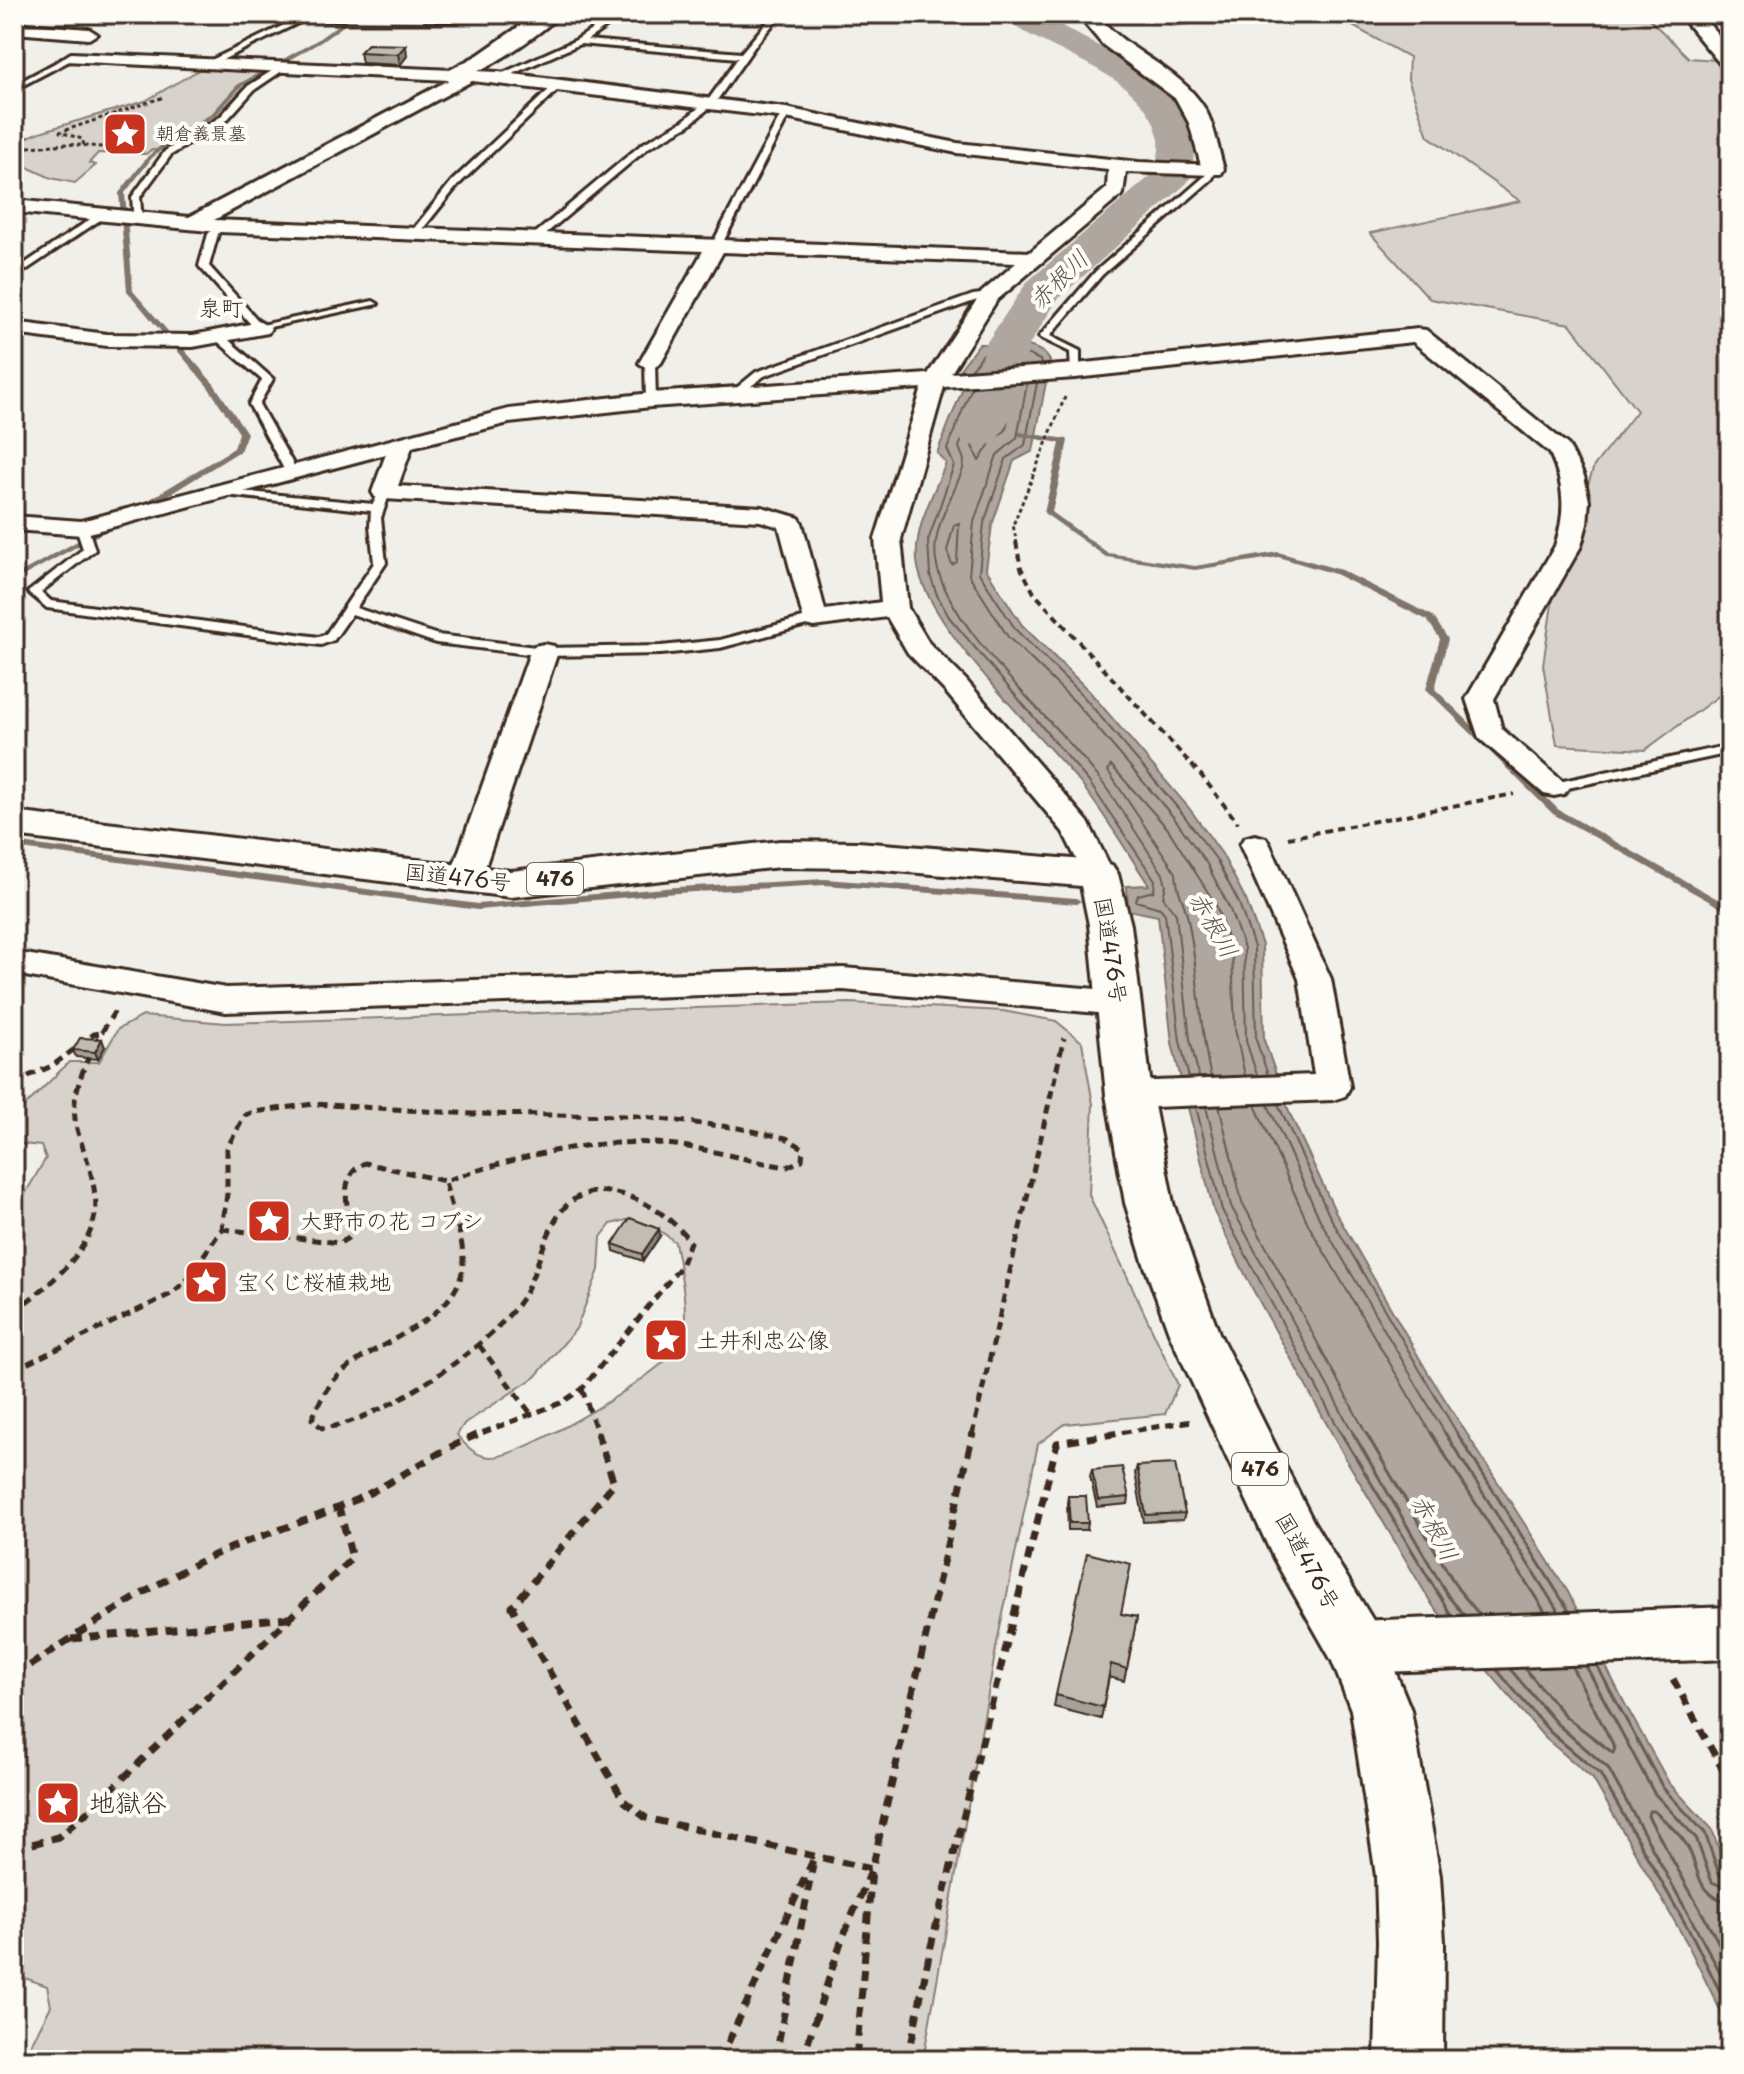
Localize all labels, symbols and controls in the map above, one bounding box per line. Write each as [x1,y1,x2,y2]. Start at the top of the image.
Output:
place icon: 朝倉義景墓 [101,110,149,158]
place label: 朝倉義景墓 [156,119,246,146]
water label: 赤根川 [1019,240,1096,317]
district label: 泉町 [199,290,243,323]
street label: 国道476号 [403,853,513,898]
road number: 476 [527,863,583,895]
water label: 赤根川 [1181,884,1248,964]
street label: 国道476号 [1088,894,1137,1005]
place icon: 大野市の花 コブシ [245,1197,293,1245]
place label: 大野市の花 コブシ [300,1203,483,1236]
place icon: 宝くじ桜植栽地 [182,1258,230,1306]
place label: 宝くじ桜植栽地 [237,1264,391,1297]
place icon: 土井利忠公像 [642,1316,690,1364]
place label: 土井利忠公像 [697,1322,829,1355]
road number: 476 [1232,1453,1288,1485]
water label: 赤根川 [1403,1487,1469,1567]
street label: 国道476号 [1269,1505,1350,1615]
place icon: 地獄谷 [34,1779,82,1827]
place label: 地獄谷 [89,1782,167,1821]

